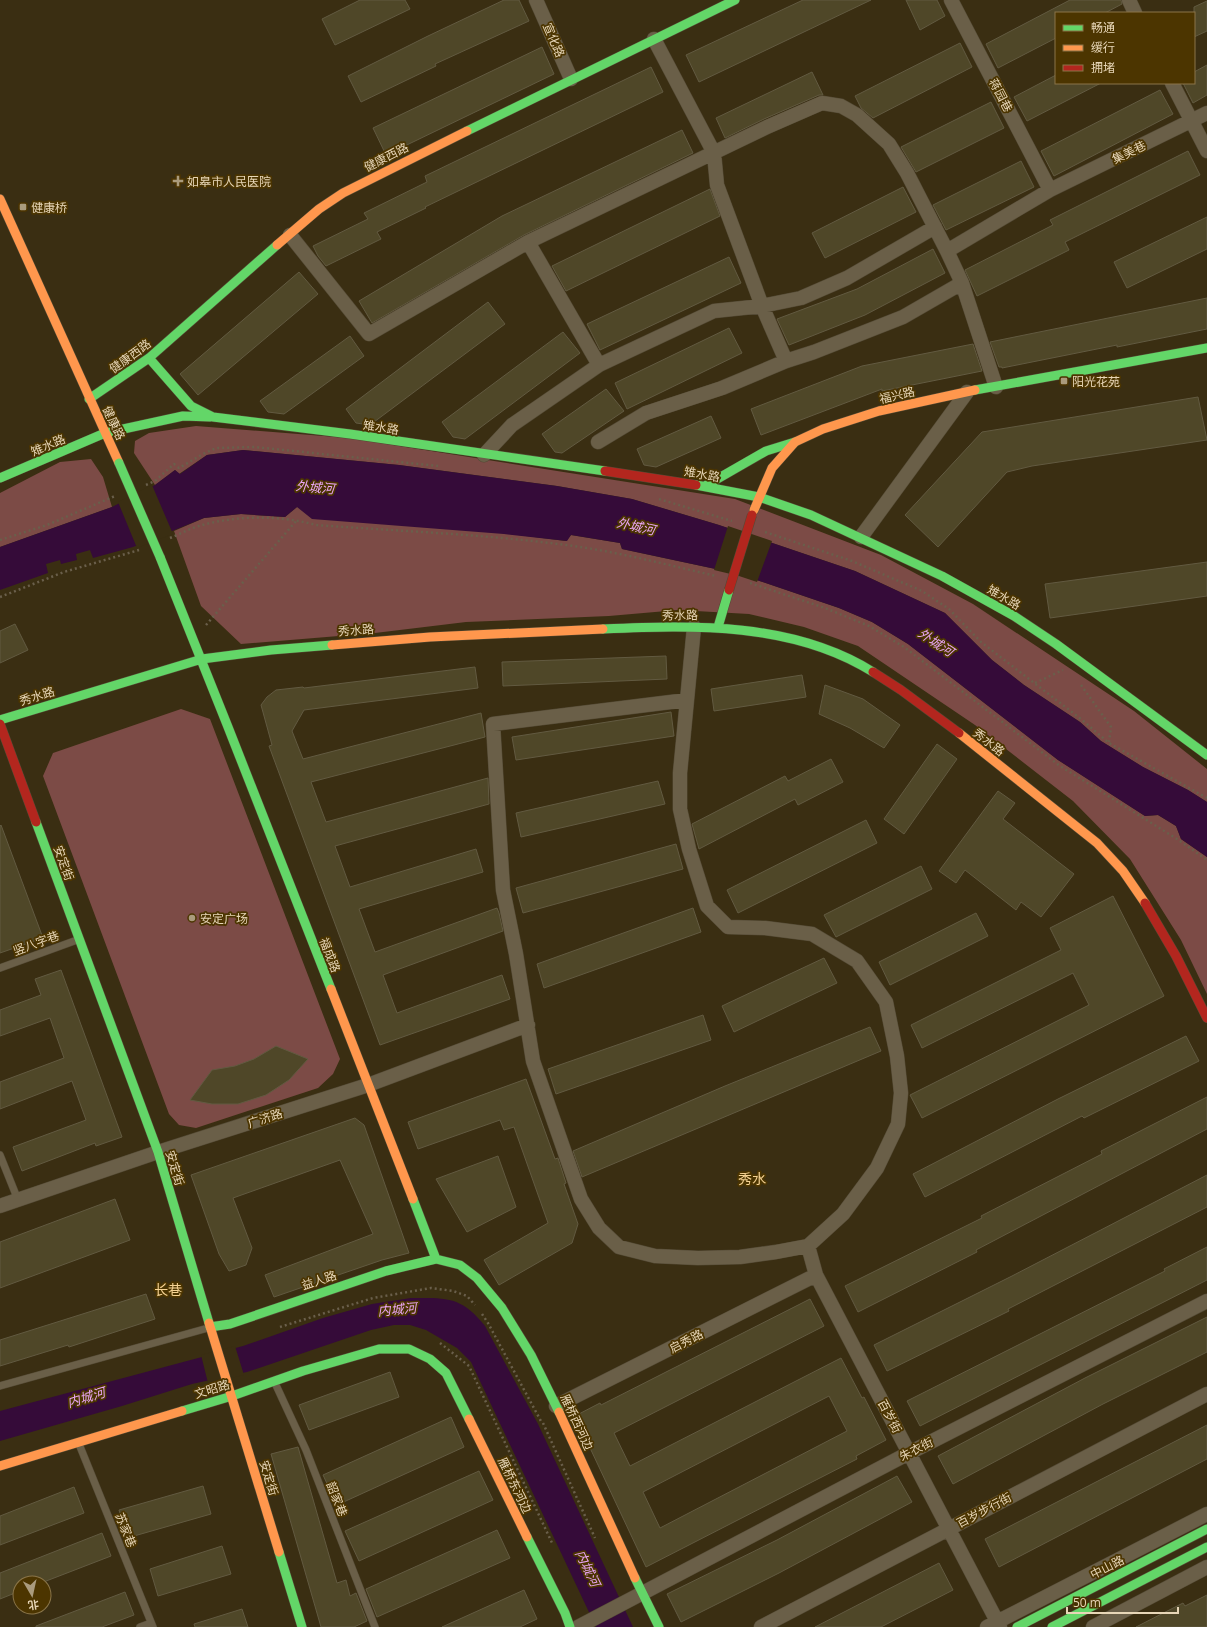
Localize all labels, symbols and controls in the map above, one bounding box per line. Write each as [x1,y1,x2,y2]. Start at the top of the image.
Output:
legend [1055,12,1195,84]
text: 畅通 [1091,19,1115,36]
street label: 宣化路 [539,20,569,60]
text: 缓行 [1091,39,1115,56]
text: 拥堵 [1091,59,1115,76]
street label: 蒋园巷 [985,75,1017,115]
street label: 集美巷 [1109,136,1149,168]
street label: 健康西路 [361,139,411,175]
place label: 如皋市人民医院 [187,173,271,190]
marker: 如皋市人民医院 [172,175,184,187]
place label: 健康桥 [31,199,67,216]
marker: 健康桥 [18,202,28,212]
street label: 健康西路 [106,335,154,377]
place label: 阳光花苑 [1072,373,1120,390]
marker: 阳光花苑 [1059,376,1069,386]
street label: 福兴路 [878,383,916,407]
street label: 健康路 [99,403,129,443]
street label: 雉水路 [362,416,400,438]
street label: 雉水路 [28,430,68,460]
street label: 雉水路 [683,463,721,485]
water label: 外城河 [295,476,338,498]
water label: 外城河 [615,513,660,539]
street label: 雉水路 [984,581,1024,613]
street label: 秀水路 [662,606,698,624]
street label: 秀水路 [337,620,375,640]
water label: 外城河 [915,624,960,662]
street label: 秀水路 [17,683,57,709]
street label: 秀水路 [970,724,1008,760]
street label: 安定街 [50,843,78,883]
place label: 安定广场 [200,910,248,927]
marker: 安定广场 [187,913,197,923]
street label: 竖八字巷 [11,927,61,959]
street label: 福成路 [316,935,344,975]
street label: 广济路 [245,1104,285,1132]
street label: 安定街 [162,1148,188,1188]
district label: 秀水 [738,1169,766,1188]
street label: 益人路 [299,1266,339,1294]
district label: 长巷 [154,1280,182,1299]
water label: 内城河 [377,1298,420,1320]
street label: 启秀路 [666,1325,706,1357]
street label: 文昭路 [192,1376,232,1402]
water label: 内城河 [65,1382,110,1411]
street label: 雁桥西河边 [557,1391,597,1453]
street label: 百岁街 [874,1396,906,1436]
street label: 朱衣街 [896,1433,936,1465]
street label: 雁桥东河边 [494,1454,536,1516]
street label: 安定街 [256,1458,282,1498]
street label: 韶家巷 [323,1479,351,1519]
street label: 百岁步行街 [954,1488,1014,1532]
street label: 苏家巷 [111,1510,141,1550]
water label: 内城河 [571,1547,606,1592]
street label: 中山路 [1087,1551,1127,1583]
north arrow [12,1575,52,1615]
scale bar [1067,1589,1178,1615]
text: 50 m [1073,1594,1101,1611]
text: 北 [27,1597,40,1614]

